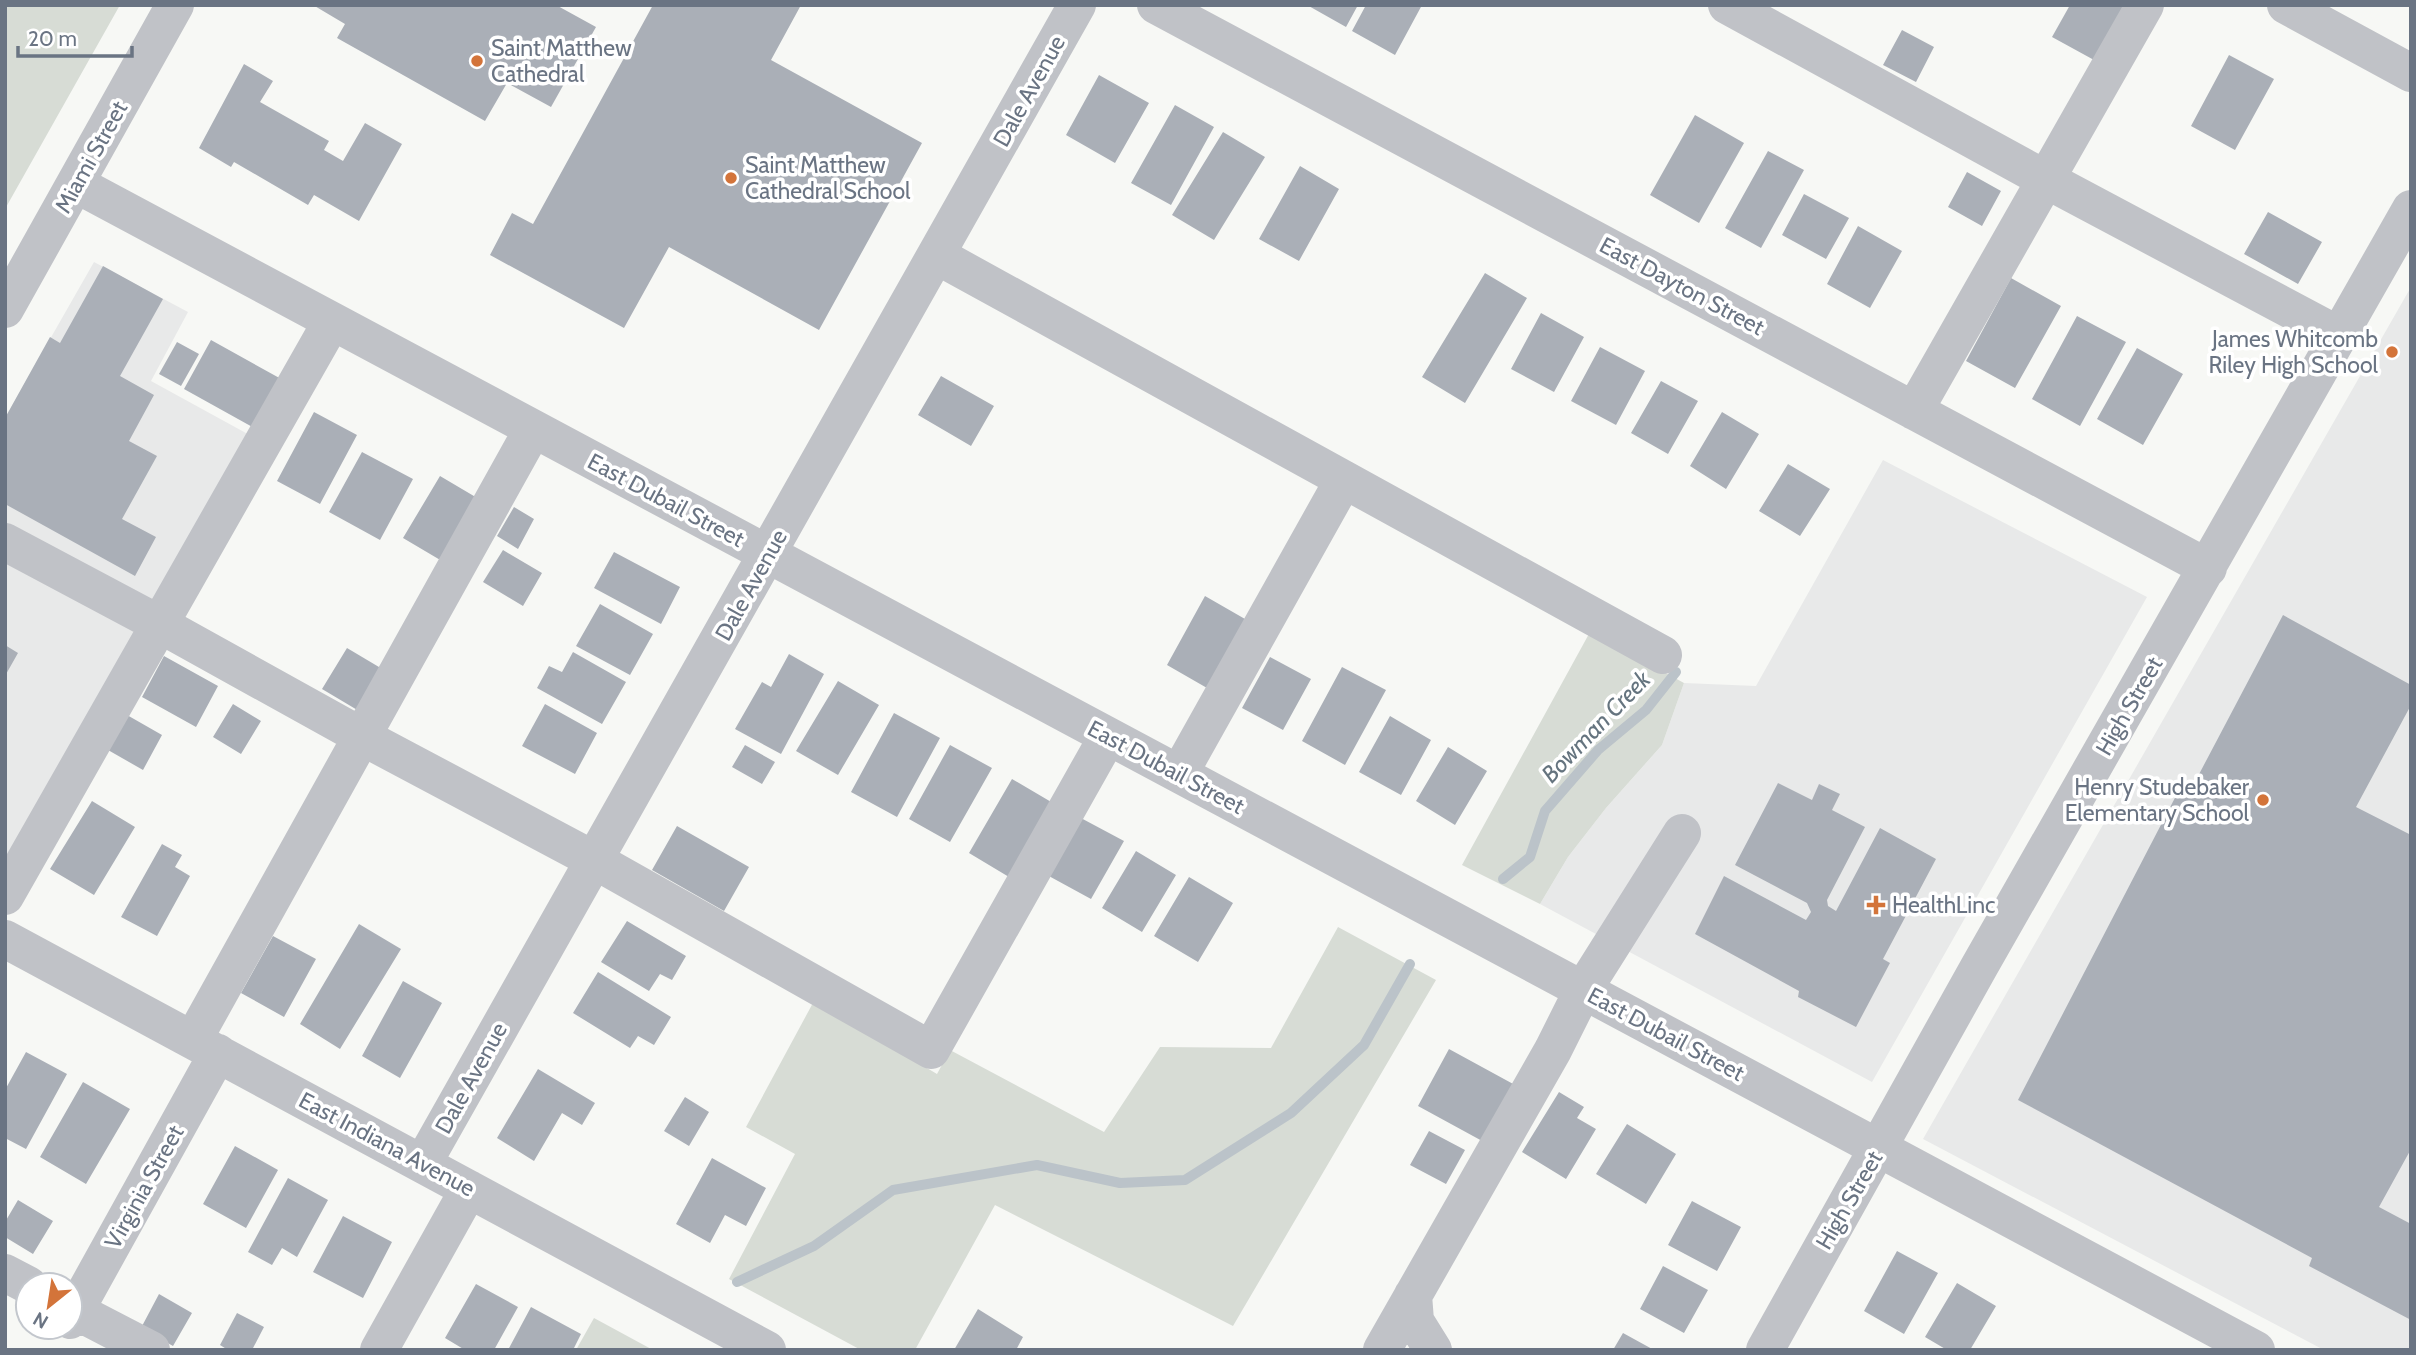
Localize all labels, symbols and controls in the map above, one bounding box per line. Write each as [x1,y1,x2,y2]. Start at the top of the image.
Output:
scale bar [18,14,131,58]
text: 20 m [28,26,77,51]
street label: Dale Avenue [987,30,1071,151]
place label: Saint Matthew Cathedral [491,34,632,88]
marker: Saint Matthew Cathedral [469,53,485,69]
street label: Miami Street [49,96,133,218]
place label: Saint Matthew Cathedral School [745,151,911,205]
marker: Saint Matthew Cathedral School [723,170,739,186]
street label: East Dayton Street [1595,231,1769,341]
place label: James Whitcomb Riley High School [2209,325,2379,379]
marker: James Whitcomb Riley High School [2384,344,2400,360]
street label: East Dubail Street [583,447,749,553]
street label: Dale Avenue [709,524,793,645]
street label: High Street [2090,652,2169,760]
water label: Bowman Creek [1535,664,1657,789]
street label: East Dubail Street [1083,714,1249,820]
place label: Henry Studebaker Elementary School [2065,773,2250,827]
marker: Henry Studebaker Elementary School [2255,792,2271,808]
place label: HealthLinc [1892,891,1996,919]
marker: HealthLinc [1866,895,1886,915]
street label: East Dubail Street [1583,981,1749,1087]
street label: Dale Avenue [429,1017,513,1138]
street label: East Indiana Avenue [294,1086,480,1202]
street label: Virginia Street [99,1120,190,1254]
street label: High Street [1810,1146,1889,1254]
north arrow [14,1271,84,1341]
text: N [29,1307,52,1334]

